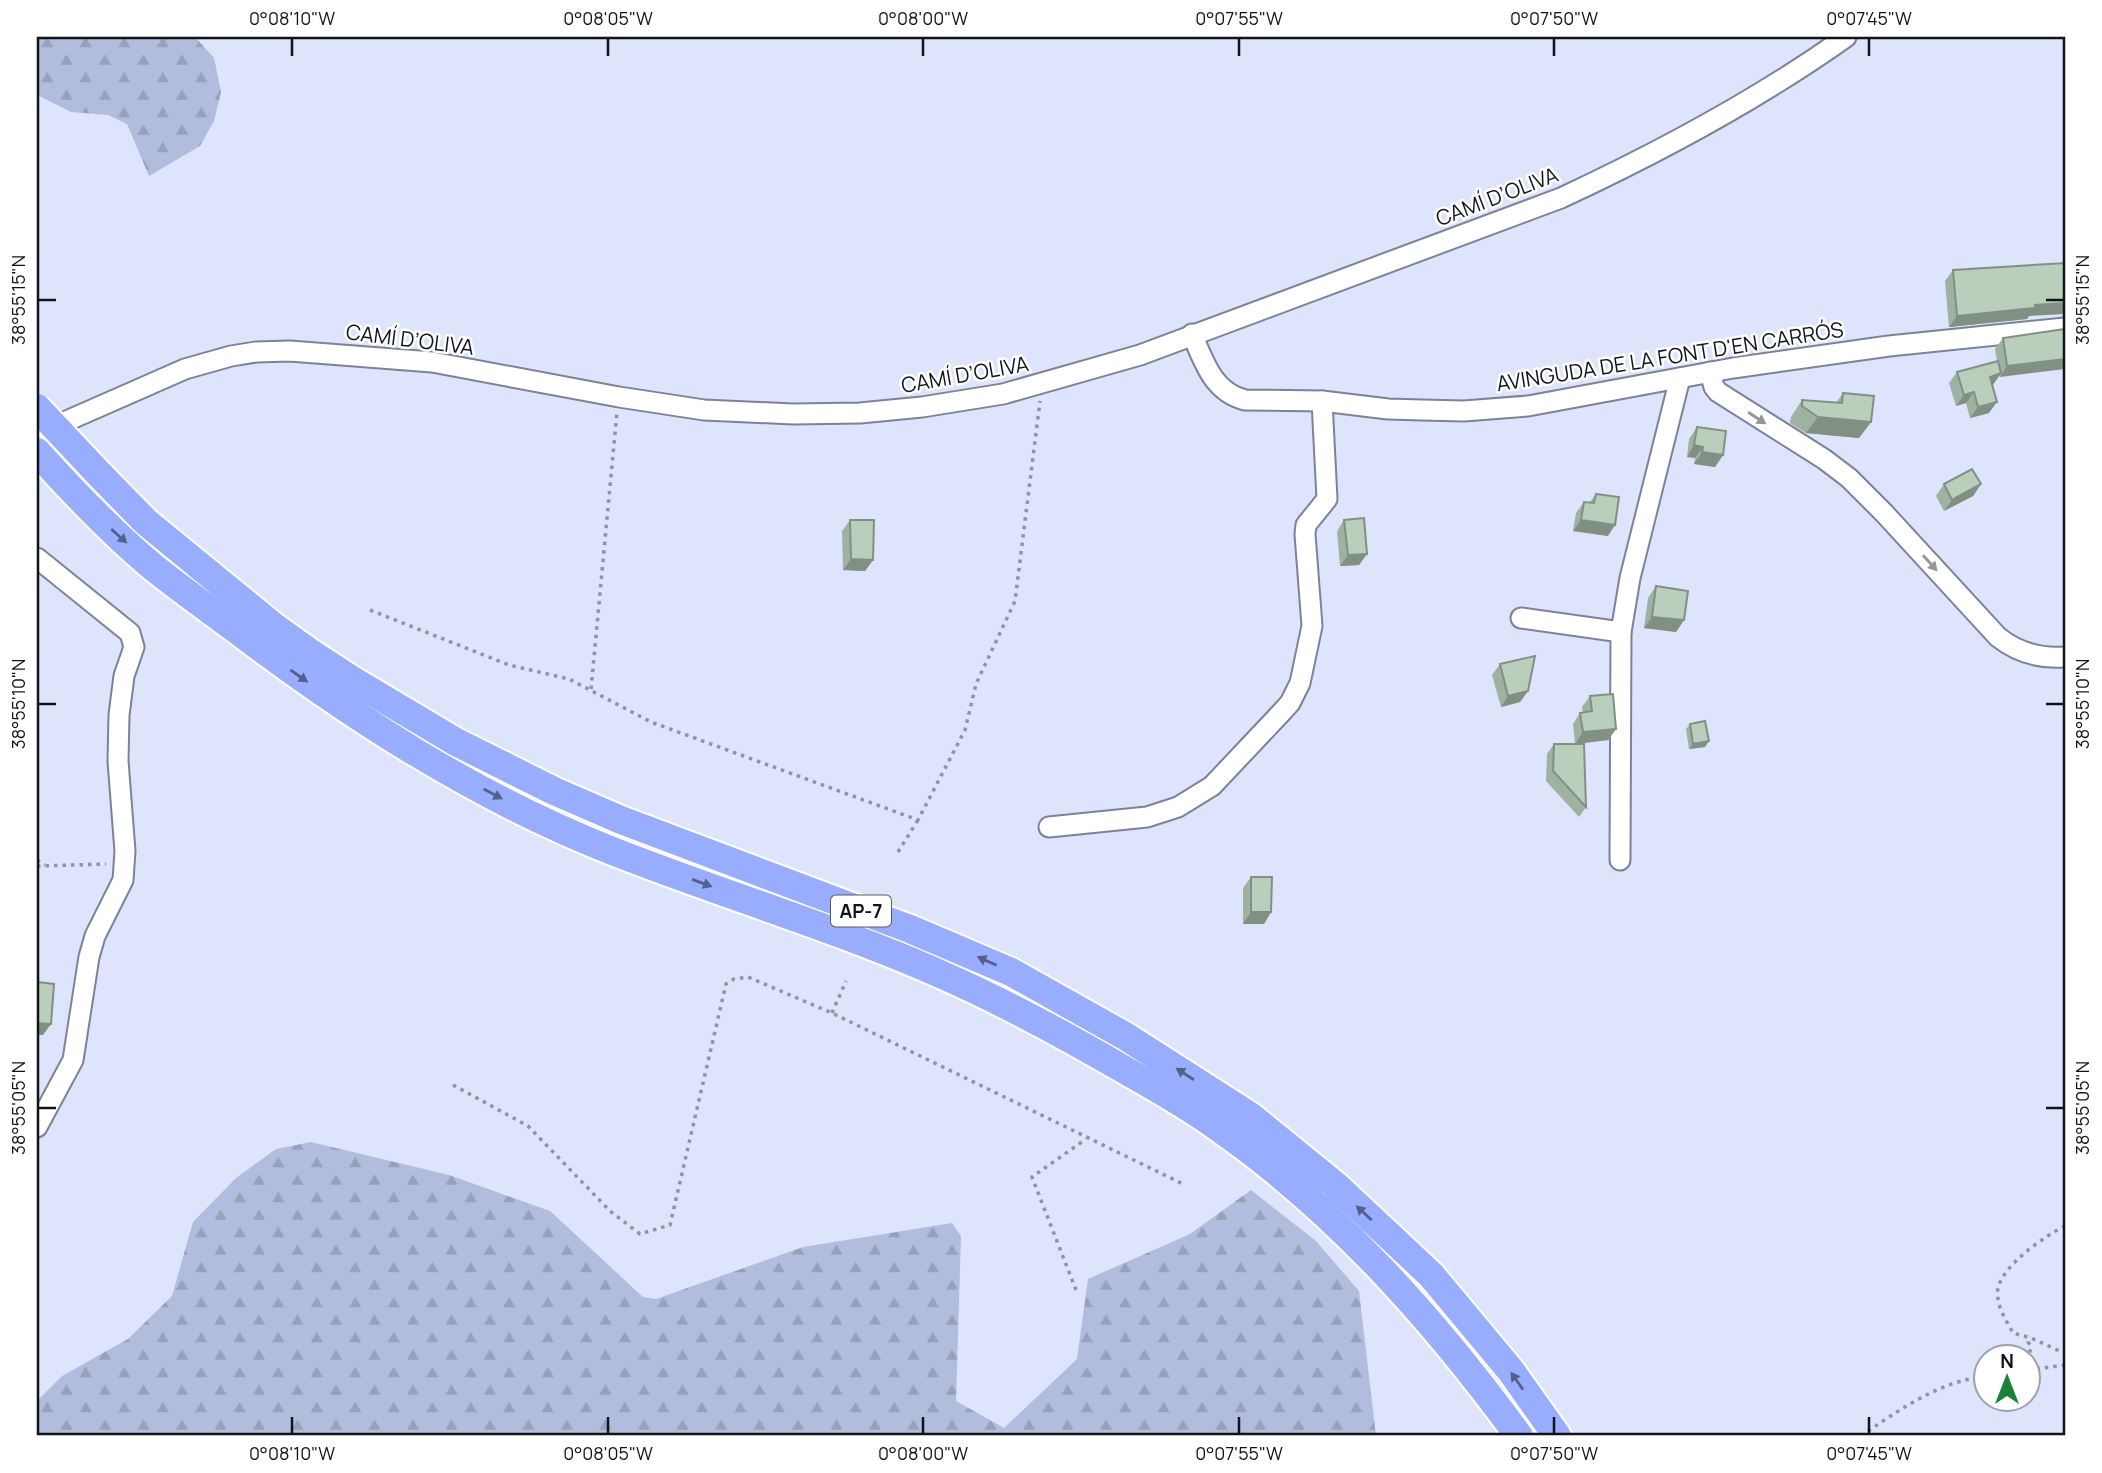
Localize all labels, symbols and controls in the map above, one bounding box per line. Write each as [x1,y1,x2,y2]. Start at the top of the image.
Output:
text: 0°08'10"W [249,6,335,30]
text: 0°08'05"W [563,6,653,30]
text: 0°08'00"W [878,6,968,30]
text: 0°07'55"W [1195,6,1283,30]
text: 0°07'50"W [1510,6,1598,30]
text: 0°07'45"W [1826,6,1912,30]
street label: CAMÍ D’OLIVA [1432,160,1562,232]
text: 38°55'15"N [6,255,30,345]
text: 38°55'15"N [2070,255,2094,345]
street label: AVINGUDA DE LA FONT D'EN CARRÓS [1494,315,1845,397]
street label: CAMÍ D’OLIVA [345,317,476,361]
street label: CAMÍ D’OLIVA [899,349,1031,399]
one-way arrow [1747,411,1766,424]
one-way arrow [110,528,128,544]
one-way arrow [1922,554,1938,572]
text: 38°55'10"N [6,659,30,749]
text: 38°55'10"N [2070,659,2094,749]
one-way arrow [290,669,308,683]
one-way arrow [483,788,503,800]
one-way arrow [691,878,712,889]
road number: AP-7 [831,896,891,926]
one-way arrow [977,955,997,967]
text: 38°55'05"N [6,1061,30,1155]
text: 38°55'05"N [2070,1061,2094,1155]
one-way arrow [1175,1068,1194,1081]
one-way arrow [1356,1205,1373,1221]
north arrow [1972,1344,2042,1414]
text: N [2000,1348,2014,1374]
one-way arrow [1510,1372,1524,1390]
text: 0°08'10"W [249,1441,335,1465]
text: 0°08'05"W [563,1441,653,1465]
text: 0°08'00"W [878,1441,968,1465]
text: 0°07'55"W [1195,1441,1283,1465]
text: 0°07'50"W [1510,1441,1598,1465]
text: 0°07'45"W [1826,1441,1912,1465]

